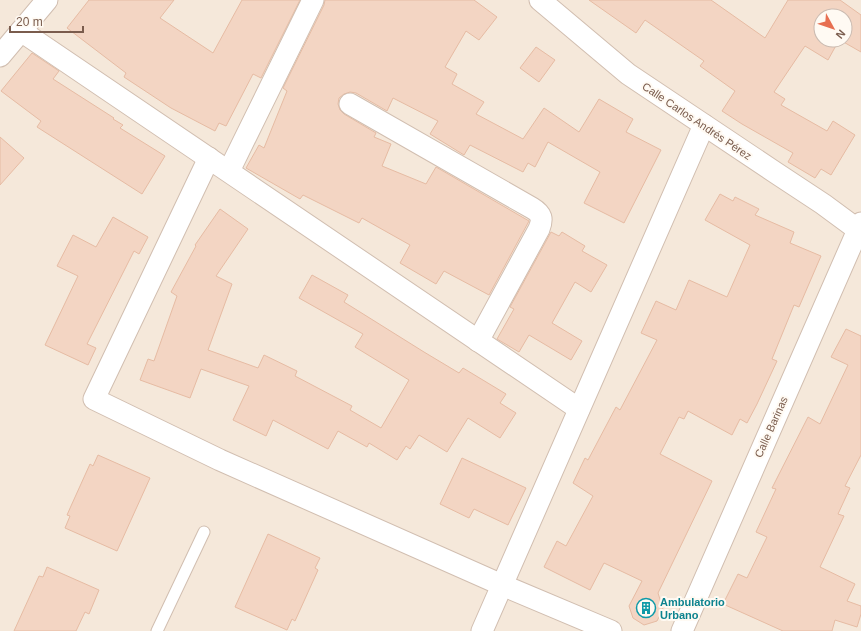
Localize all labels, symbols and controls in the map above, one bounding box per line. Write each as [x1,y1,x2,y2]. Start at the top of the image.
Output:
scale bar [10,8,83,34]
north arrow [813,8,853,48]
text: 20 m [16,15,43,29]
text: N [833,28,848,41]
street label: Calle Carlos Andrés Pérez [640,80,754,162]
street label: Calle Barinas [752,394,790,459]
place label: Ambulatorio Urbano [660,596,725,621]
building icon: Ambulatorio Urbano [635,597,657,619]

